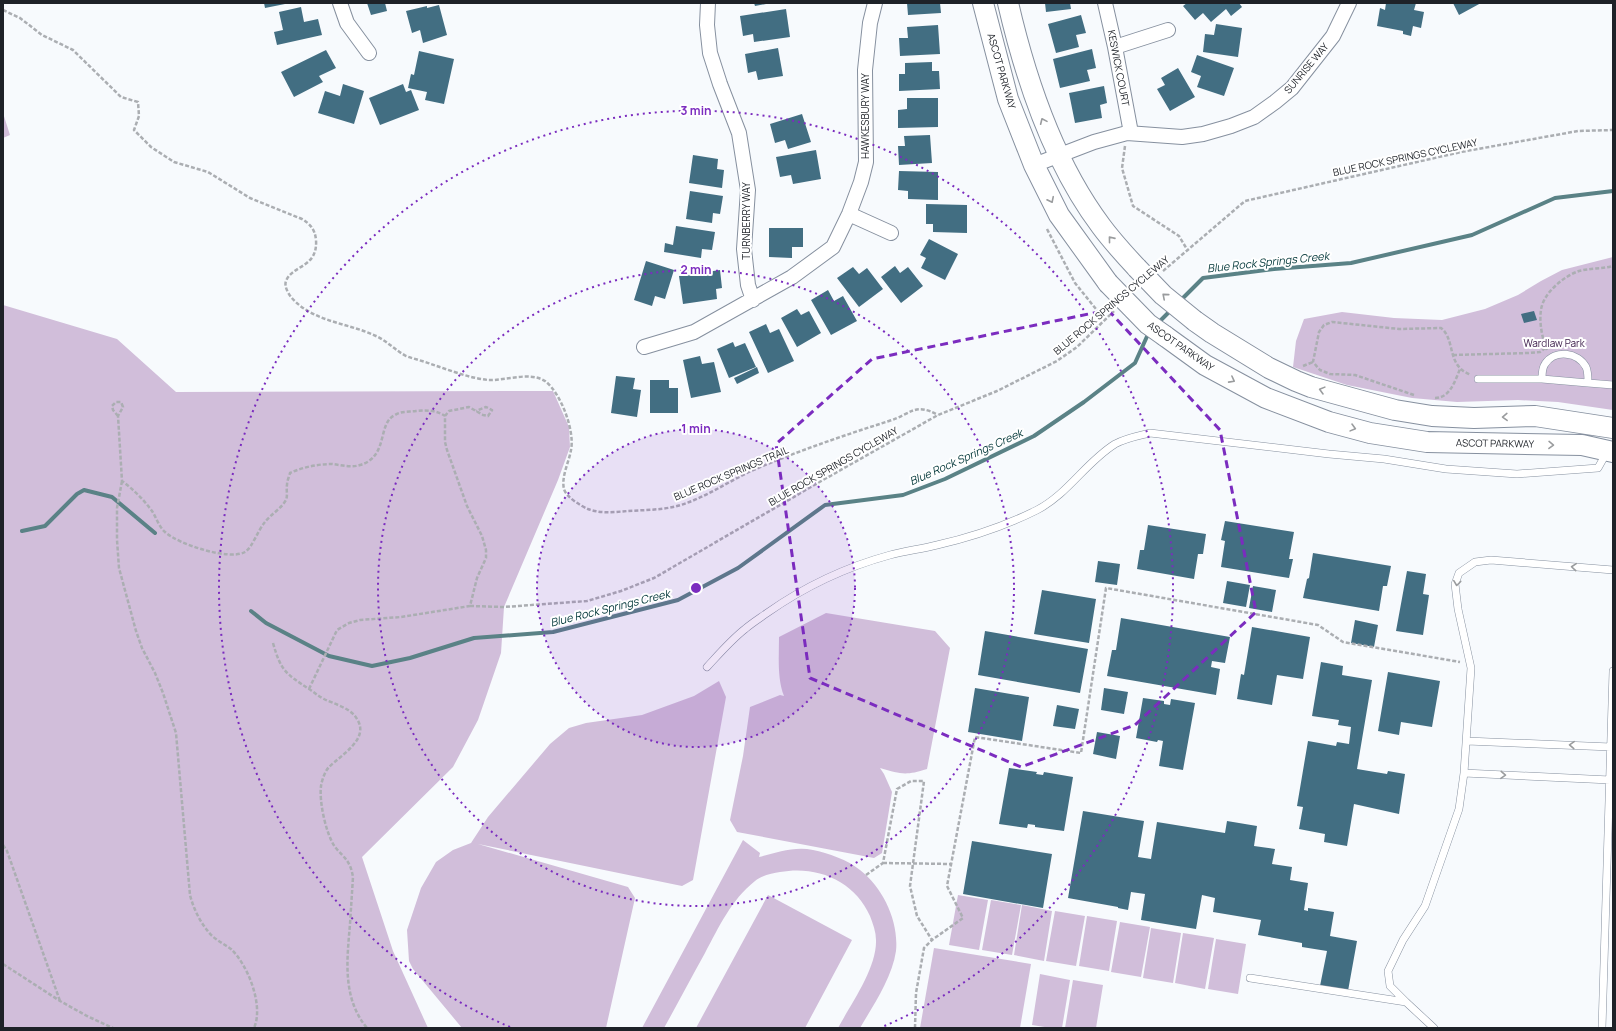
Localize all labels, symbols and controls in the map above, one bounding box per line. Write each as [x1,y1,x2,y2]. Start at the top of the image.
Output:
street label: KESWICK COURT [1105,29,1133,107]
street label: ASCOT PARKWAY [984,31,1020,111]
street label: SUNRISE WAY [1281,39,1332,96]
street label: HAWKESBURY WAY [858,73,872,159]
text: 3 min [680,102,712,119]
one-way arrow [1040,117,1048,125]
street label: BLUE ROCK SPRINGS CYCLEWAY [1332,135,1479,179]
street label: TURNBERRY WAY [739,182,753,260]
one-way arrow [1047,196,1054,203]
one-way arrow [1109,236,1116,243]
water label: Blue Rock Springs Creek [1206,247,1331,275]
street label: BLUE ROCK SPRINGS CYCLEWAY [1050,252,1172,358]
text: 2 min [680,261,712,278]
one-way arrow [1163,294,1170,301]
street label: ASCOT PARKWAY [1145,318,1217,374]
park label: Wardlaw Park [1523,336,1586,350]
one-way arrow [1228,375,1236,383]
one-way arrow [1319,386,1326,395]
one-way arrow [1502,413,1508,421]
text: 1 min [681,420,711,437]
street label: BLUE ROCK SPRINGS CYCLEWAY [766,423,901,509]
one-way arrow [1349,423,1356,432]
water label: Blue Rock Springs Creek [907,424,1026,488]
street label: ASCOT PARKWAY [1456,435,1535,451]
one-way arrow [1548,440,1554,449]
street label: BLUE ROCK SPRINGS TRAIL [671,442,791,504]
one-way arrow [1571,562,1577,571]
one-way arrow [1453,580,1462,586]
centre of rings [689,581,703,595]
water label: Blue Rock Springs Creek [549,585,673,630]
one-way arrow [1569,741,1575,750]
one-way arrow [1500,771,1506,779]

